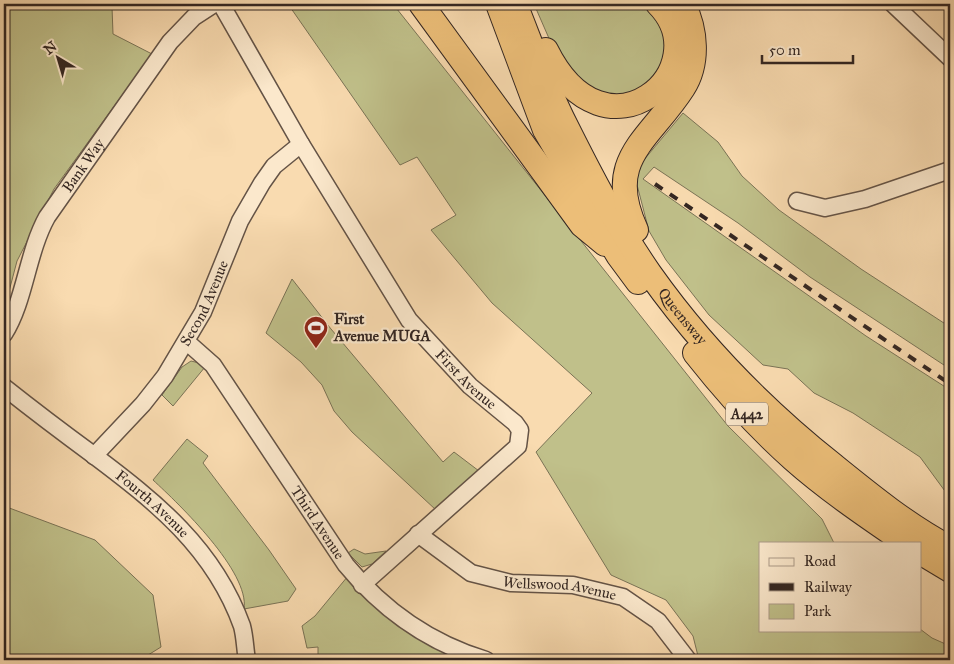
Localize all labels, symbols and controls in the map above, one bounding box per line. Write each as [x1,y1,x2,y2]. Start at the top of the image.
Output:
north arrow [32,32,82,82]
scale bar [762,32,853,64]
text: N [40,38,60,59]
text: 50 m [769,41,801,59]
street label: Bank Way [58,134,109,196]
street label: Second Avenue [176,258,232,349]
street label: Queensway [654,284,711,349]
place label: First Avenue MUGA [333,310,431,345]
sports icon: First Avenue MUGA [303,315,329,349]
street label: First Avenue [432,345,500,413]
road number: A442 [726,402,768,426]
street label: Fourth Avenue [112,466,193,541]
street label: Third Avenue [287,483,349,563]
legend [759,542,922,632]
text: Road [804,552,836,570]
street label: Wellswood Avenue [501,572,618,604]
text: Railway [804,578,853,596]
text: Park [804,602,831,620]

